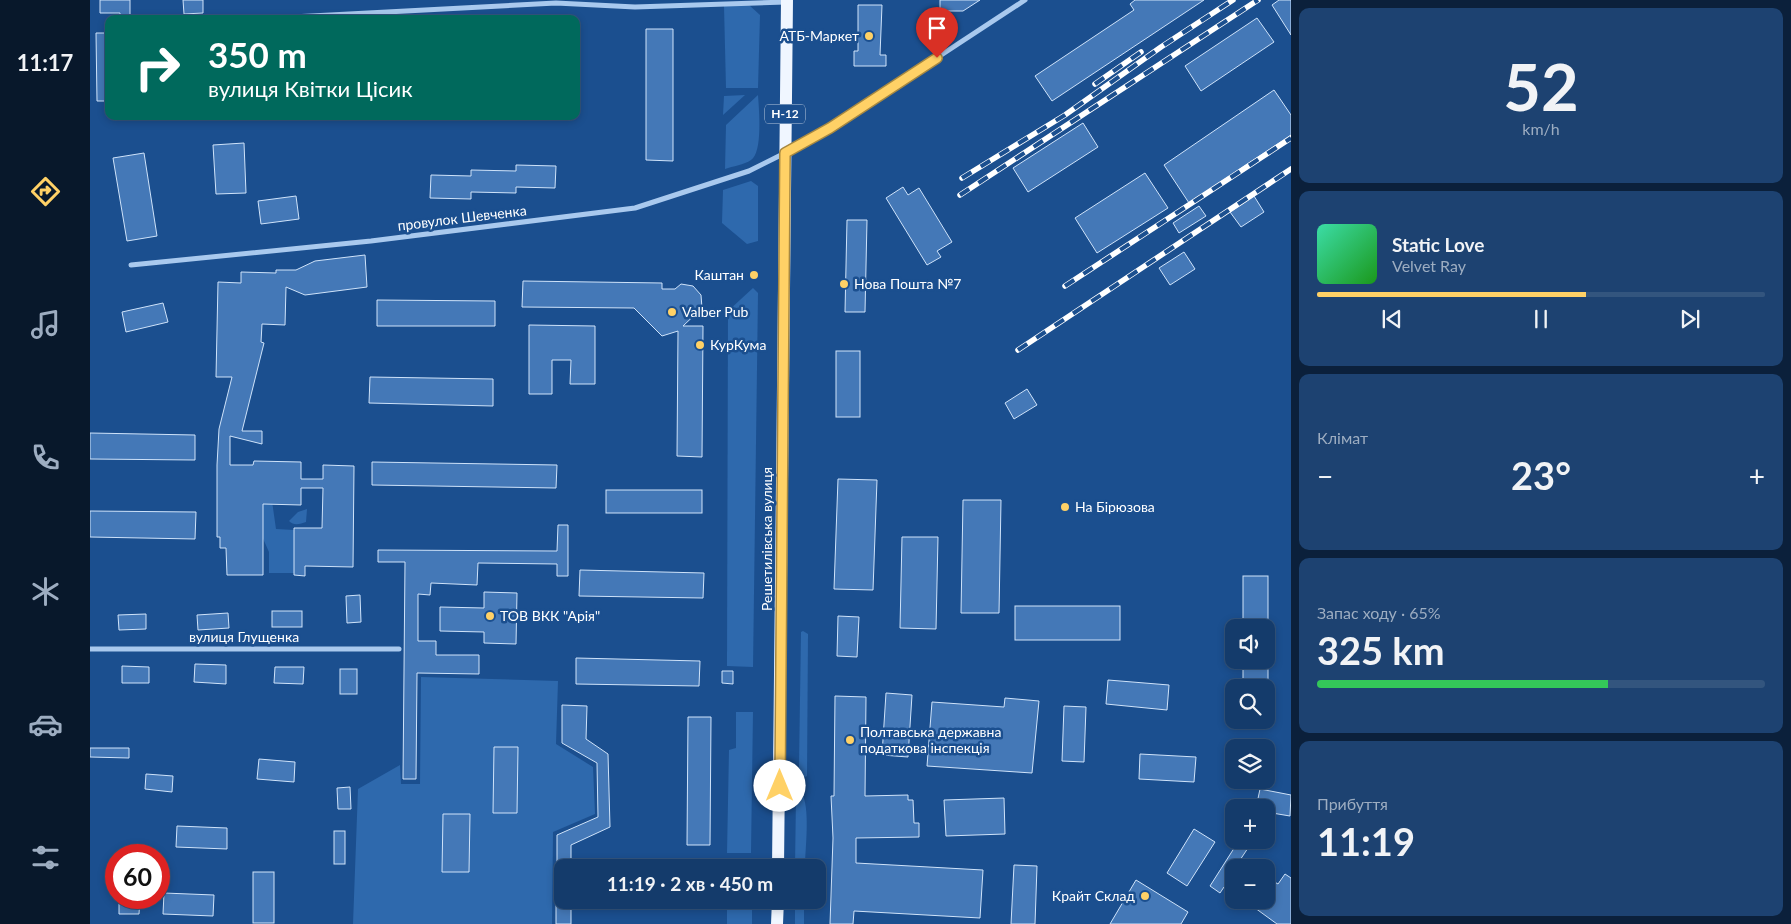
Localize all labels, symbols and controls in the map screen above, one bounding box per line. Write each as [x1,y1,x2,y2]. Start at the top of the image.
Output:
pin [916,7,958,58]
icon: arrive [923,14,951,42]
place label: АТБ-Маркет [779,27,859,44]
marker: АТБ-Маркет [863,30,875,42]
text: 350 m [208,33,307,75]
icon: right [125,35,190,100]
text: 52 [1503,47,1579,125]
text: 11:17 [17,49,73,76]
text: вулиця Квітки Цісик [208,75,413,102]
road number: Н-12 [765,105,805,124]
text: km/h [1522,119,1560,138]
icon: directions [28,174,63,209]
street label: провулок Шевченка [396,201,527,234]
text: Static Love [1392,233,1484,256]
text: Velvet Ray [1392,256,1466,275]
place label: Каштан [694,266,744,283]
marker: Каштан [748,269,760,281]
place label: Нова Пошта №7 [854,275,961,292]
marker: Нова Пошта №7 [838,278,850,290]
place label: Valber Pub [682,303,748,320]
icon: previous [1378,305,1406,333]
icon: pause [1527,305,1555,333]
icon: next [1676,305,1704,333]
marker: Valber Pub [666,306,678,318]
icon: music [28,307,63,342]
place label: КурКума [710,336,766,353]
marker: КурКума [694,339,706,351]
text: Клімат [1317,428,1368,447]
icon: phone [28,440,63,475]
text: 23° [1511,452,1571,498]
text: − [1317,459,1333,493]
text: + [1749,459,1765,493]
street label: Решетилівська вулиця [758,467,775,611]
place label: На Бірюзова [1075,498,1155,515]
marker: На Бірюзова [1059,501,1071,513]
icon: climate [28,574,63,609]
text: Запас ходу · 65% [1317,603,1441,622]
place label: ТОВ ВКК "Арія" [500,607,600,624]
marker: ТОВ ВКК "Арія" [484,610,496,622]
map controls [1225,619,1275,909]
button: sound [1225,619,1275,669]
text: 325 km [1317,627,1445,673]
street label: вулиця Глущенка [189,628,299,645]
button: search [1225,679,1275,729]
icon: car [28,707,63,742]
place label: Полтавська державна податкова інспекція [860,723,1001,756]
marker: Полтавська державна податкова інспекція [844,734,856,746]
button: layers [1225,739,1275,789]
position arrow [753,759,805,811]
text: Прибуття [1317,794,1388,813]
button: + [1225,799,1275,849]
text: 11:19 [1317,818,1415,864]
icon: filters [28,840,63,875]
speed limit sign: 60 [105,844,170,909]
button: − [1225,859,1275,909]
text: 11:19 · 2 хв · 450 m [607,872,773,895]
place label: Крайт Склад [1052,887,1135,904]
marker: Крайт Склад [1139,890,1151,902]

